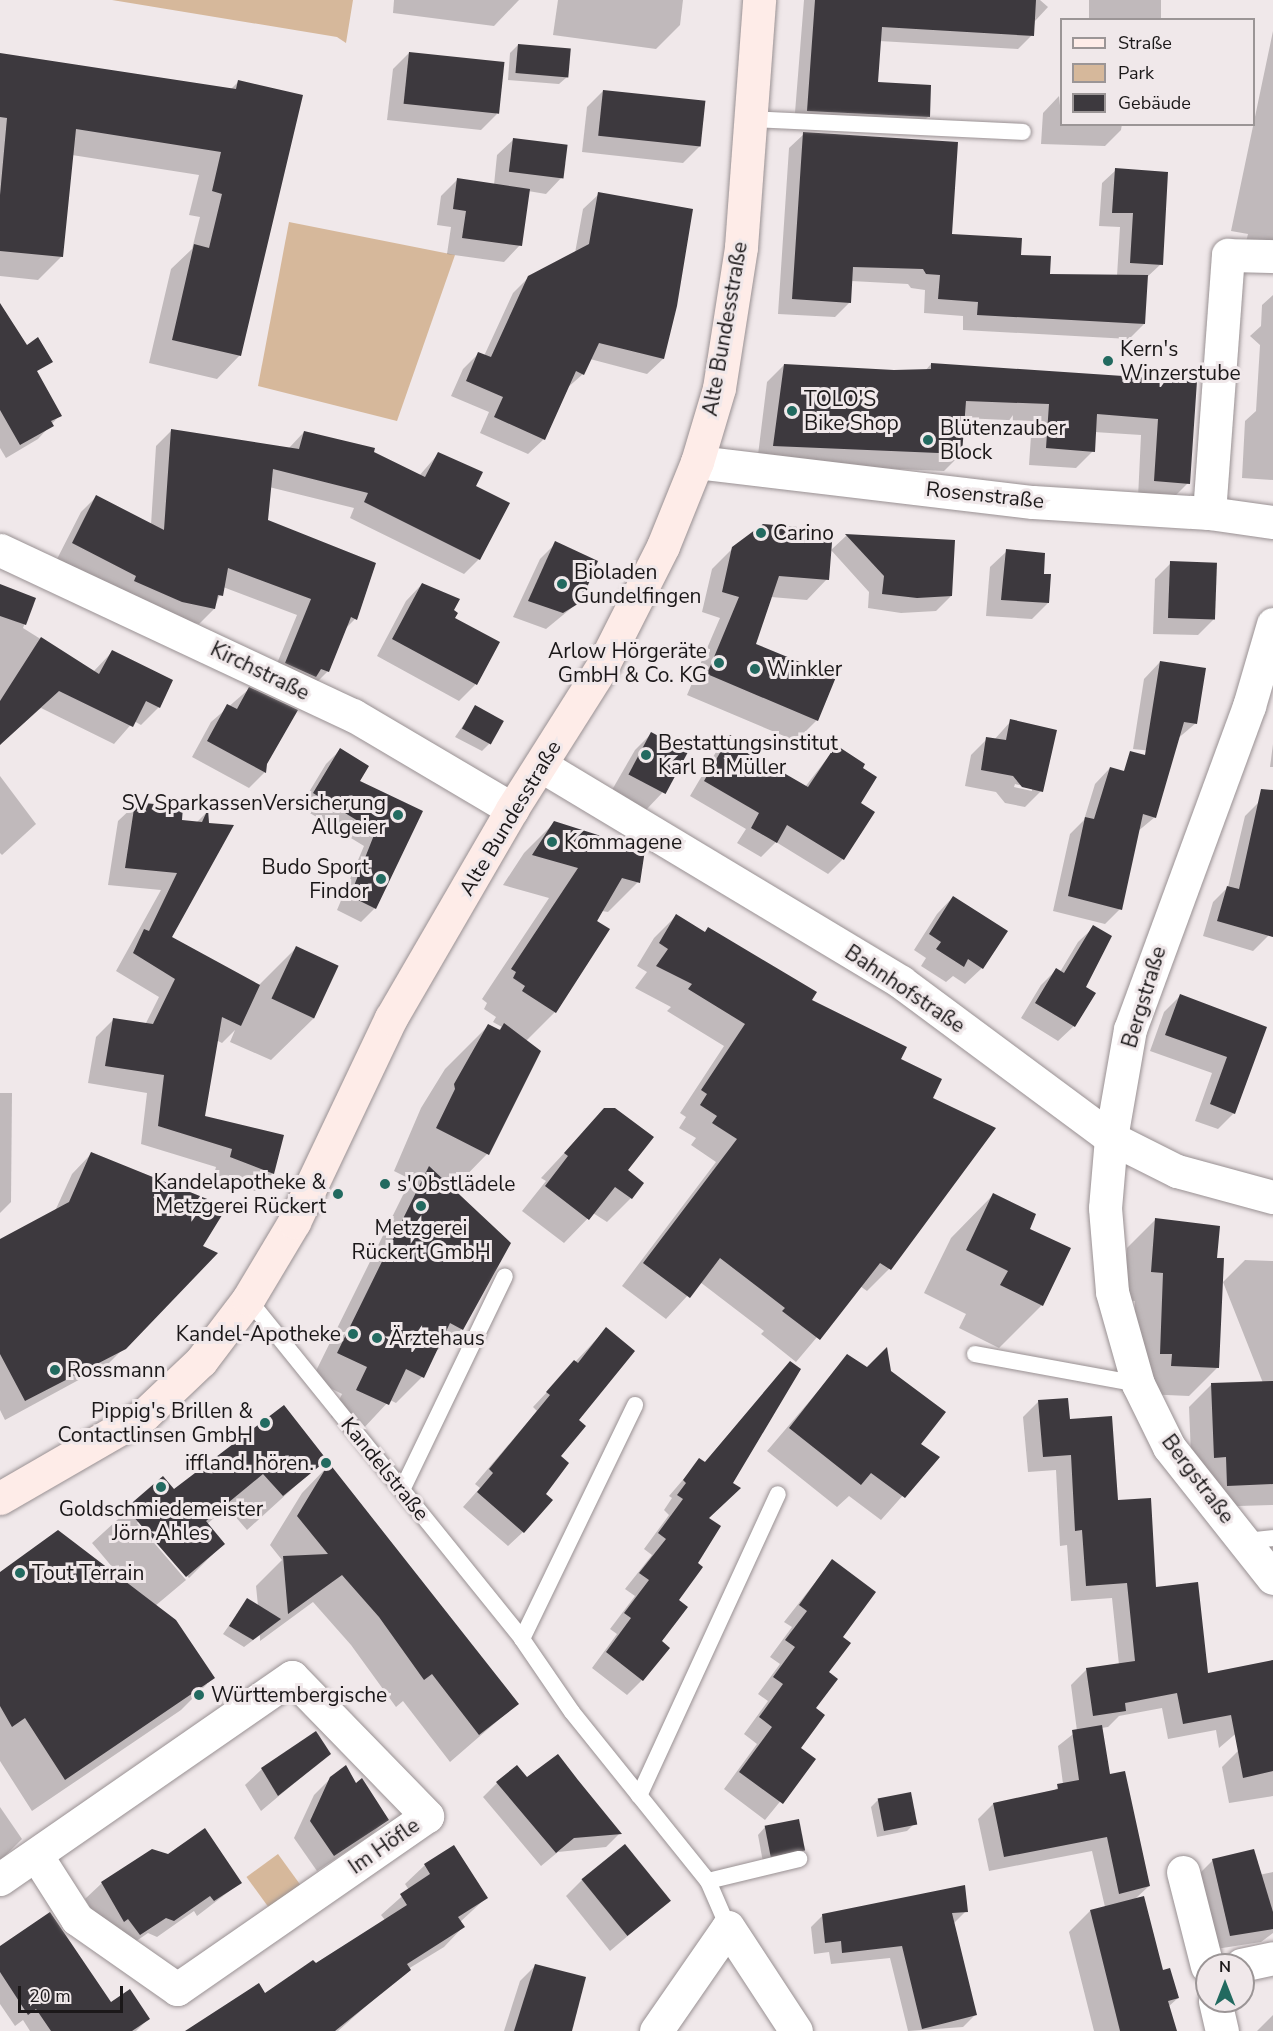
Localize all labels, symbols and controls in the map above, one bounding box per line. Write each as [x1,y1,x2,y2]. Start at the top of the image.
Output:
legend [1060,18,1255,126]
text: Straße [1118,31,1172,55]
text: Park [1118,61,1154,85]
text: Gebäude [1118,91,1191,115]
street label: Alte Bundesstraße [697,240,753,418]
place label: Kern's Winzerstube [1120,336,1241,386]
marker: Kern's Winzerstube [1101,354,1115,368]
place label: TOLO'S Bike Shop [804,386,899,436]
marker: TOLO'S Bike Shop [785,404,799,418]
place label: Blütenzauber Block [940,415,1066,465]
marker: Blütenzauber Block [921,433,935,447]
street label: Rosenstraße [925,476,1045,514]
place label: Carino [773,520,834,546]
marker: Carino [754,526,768,540]
place label: Bioladen Gundelfingen [574,559,702,609]
marker: Bioladen Gundelfingen [555,577,569,591]
street label: Kirchstraße [206,636,314,706]
place label: Arlow Hörgeräte GmbH & Co. KG [548,638,707,688]
marker: Arlow Hörgeräte GmbH & Co. KG [712,656,726,670]
place label: Winkler [767,656,842,682]
marker: Winkler [748,662,762,676]
place label: Bestattungsinstitut Karl B. Müller [658,730,838,780]
street label: Alte Bundesstraße [454,736,566,900]
marker: Bestattungsinstitut Karl B. Müller [639,748,653,762]
place label: SV SparkassenVersicherung Allgeier [122,790,386,840]
marker: SV SparkassenVersicherung Allgeier [391,808,405,822]
place label: Kommagene [564,829,682,855]
marker: Kommagene [545,835,559,849]
place label: Budo Sport Findor [261,854,369,904]
marker: Budo Sport Findor [374,872,388,886]
street label: Bahnhofstraße [840,940,970,1038]
street label: Bergstraße [1117,943,1171,1051]
place label: Kandelapotheke & Metzgerei Rückert [153,1169,326,1219]
place label: s'Obstlädele [397,1171,515,1197]
marker: s'Obstlädele [378,1177,392,1191]
marker: Kandelapotheke & Metzgerei Rückert [331,1187,345,1201]
marker: Metzgerei Rückert GmbH [414,1199,428,1213]
place label: Metzgerei Rückert GmbH [351,1215,491,1265]
place label: Kandel-Apotheke [176,1321,341,1347]
place label: Ärztehaus [389,1325,485,1351]
marker: Kandel-Apotheke [346,1327,360,1341]
marker: Ärztehaus [370,1331,384,1345]
place label: Rossmann [67,1357,166,1383]
marker: Rossmann [48,1363,62,1377]
place label: Pippig's Brillen & Contactlinsen GmbH [57,1398,253,1448]
street label: Kandelstraße [336,1412,434,1526]
marker: Pippig's Brillen & Contactlinsen GmbH [258,1416,272,1430]
street label: Bergstraße [1156,1429,1240,1529]
place label: iffland. hören. [185,1450,314,1476]
marker: iffland. hören. [319,1456,333,1470]
marker: Goldschmiedemeister Jörn Ahles [154,1480,168,1494]
place label: Goldschmiedemeister Jörn Ahles [59,1496,263,1546]
place label: Tout Terrain [32,1560,144,1586]
marker: Tout Terrain [13,1566,27,1580]
place label: Württembergische [211,1682,387,1708]
marker: Württembergische [192,1688,206,1702]
street label: Im Höfle [344,1813,424,1879]
north arrow [1195,1953,1255,2013]
text: N [1219,1956,1231,1978]
scale bar [21,1974,126,2012]
text: 20 m [29,1984,71,2008]

